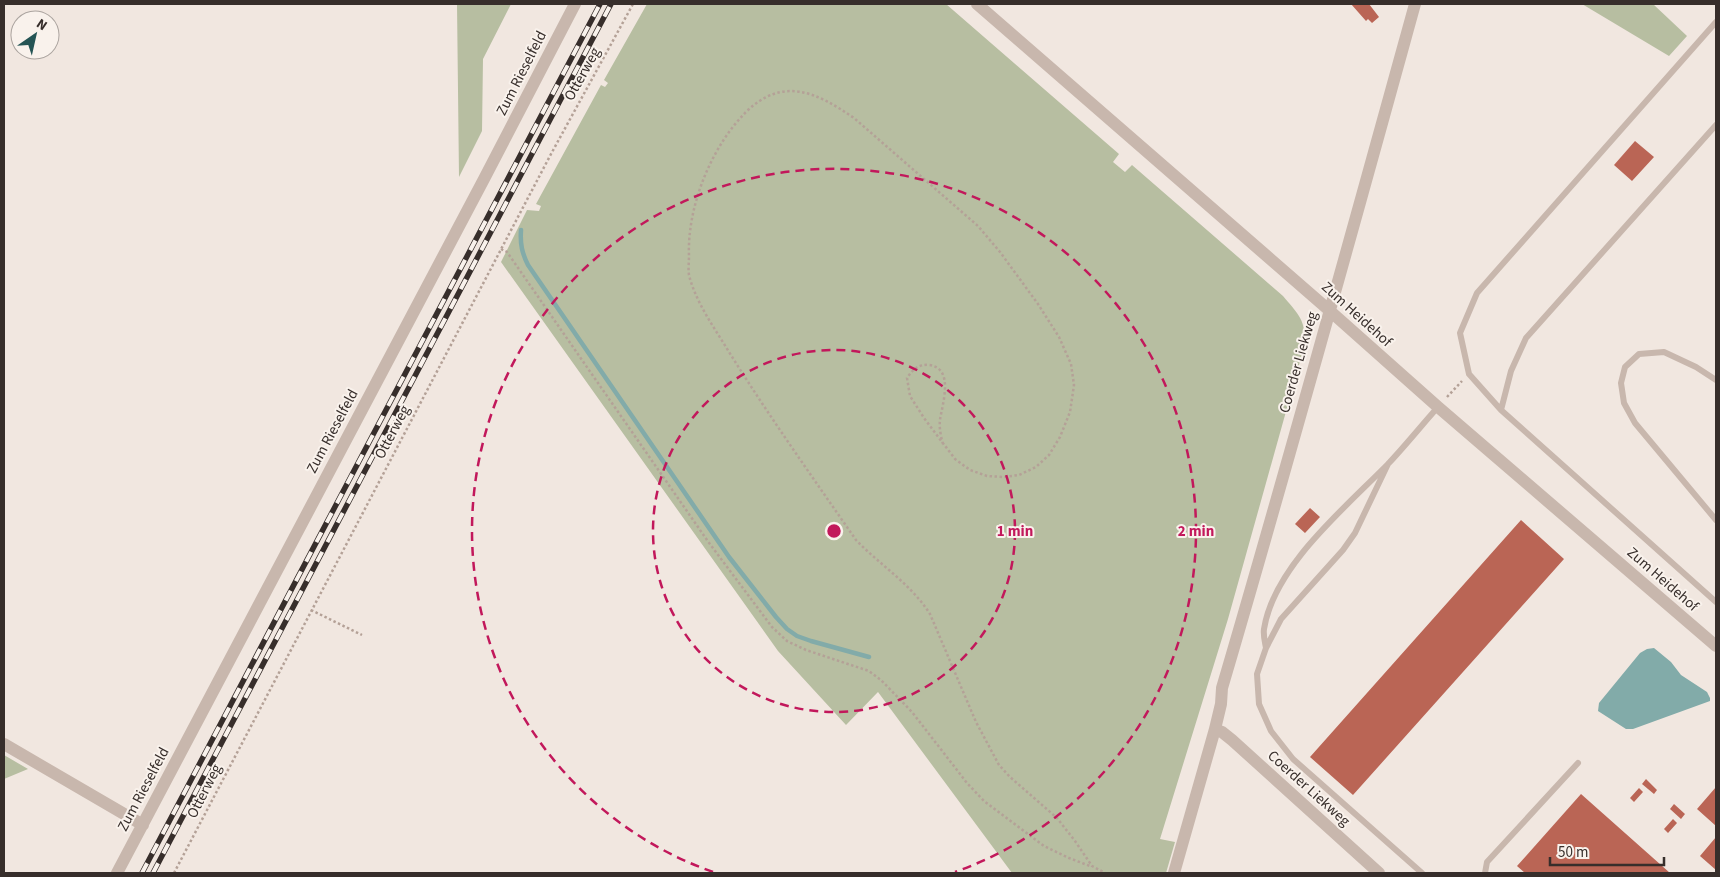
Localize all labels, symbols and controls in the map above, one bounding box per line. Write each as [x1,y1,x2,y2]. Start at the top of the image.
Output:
north arrow [10,10,60,60]
text: N [32,14,51,36]
street label: Zum Rieselfeld [491,27,552,119]
street label: Otterweg [559,43,606,105]
street label: Zum Heidehof [1317,277,1397,352]
street label: Coerder Liekweg [1274,309,1323,415]
street label: Zum Rieselfeld [301,386,363,477]
street label: Otterweg [370,401,416,463]
text: 1 min [997,521,1033,542]
text: 2 min [1178,521,1214,542]
centre of rings [825,522,843,540]
street label: Zum Heidehof [1622,542,1703,617]
street label: Zum Rieselfeld [112,744,174,835]
street label: Coerder Liekweg [1263,746,1355,831]
street label: Otterweg [182,760,227,822]
scale bar [1550,834,1664,866]
text: 50 m [1558,842,1588,863]

